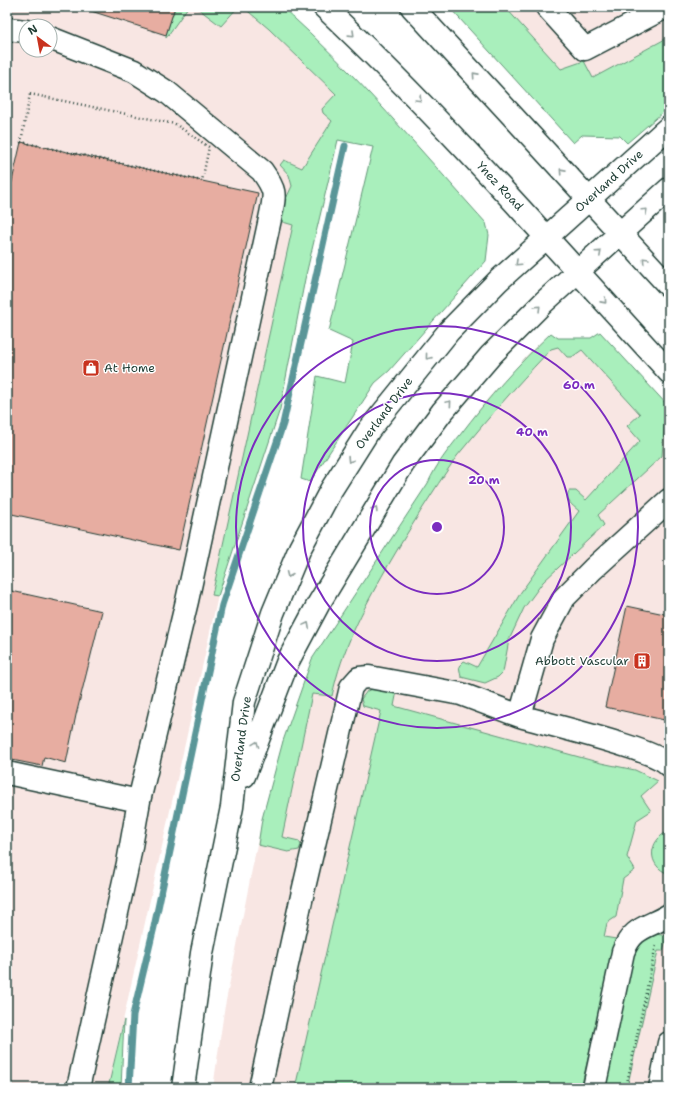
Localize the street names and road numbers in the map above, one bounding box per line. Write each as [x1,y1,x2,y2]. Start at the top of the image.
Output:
street label: Overland Drive [572,146,647,216]
street label: Ynez Road [473,158,527,214]
street label: Overland Drive [352,374,416,452]
street label: Overland Drive [227,695,255,783]

